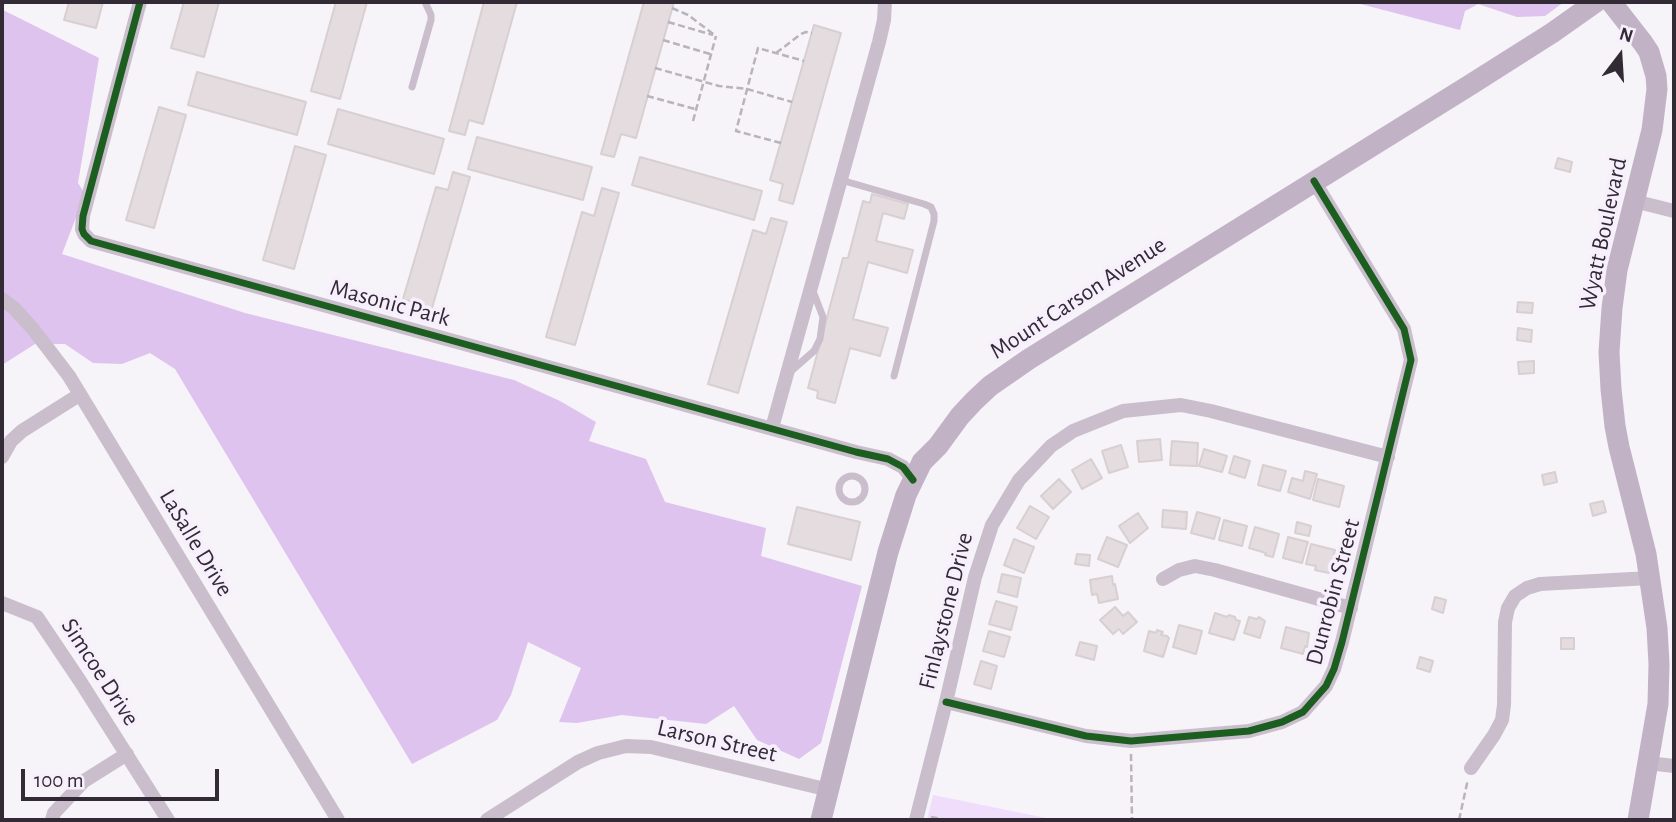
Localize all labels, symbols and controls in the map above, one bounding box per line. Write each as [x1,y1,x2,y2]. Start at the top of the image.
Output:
north arrow [1585,21,1655,91]
text: N [1617,24,1635,46]
street label: Wyatt Boulevard [1573,155,1633,313]
street label: Mount Carson Avenue [985,230,1171,366]
street label: Masonic Park [327,273,453,333]
street label: LaSalle Drive [153,484,239,602]
street label: Dunrobin Street [1300,516,1366,668]
street label: Finlaystone Drive [913,530,979,692]
street label: Simcoe Drive [55,613,145,731]
street label: Larson Street [654,713,780,769]
scale bar [24,756,222,800]
text: 100 m [34,770,84,791]

